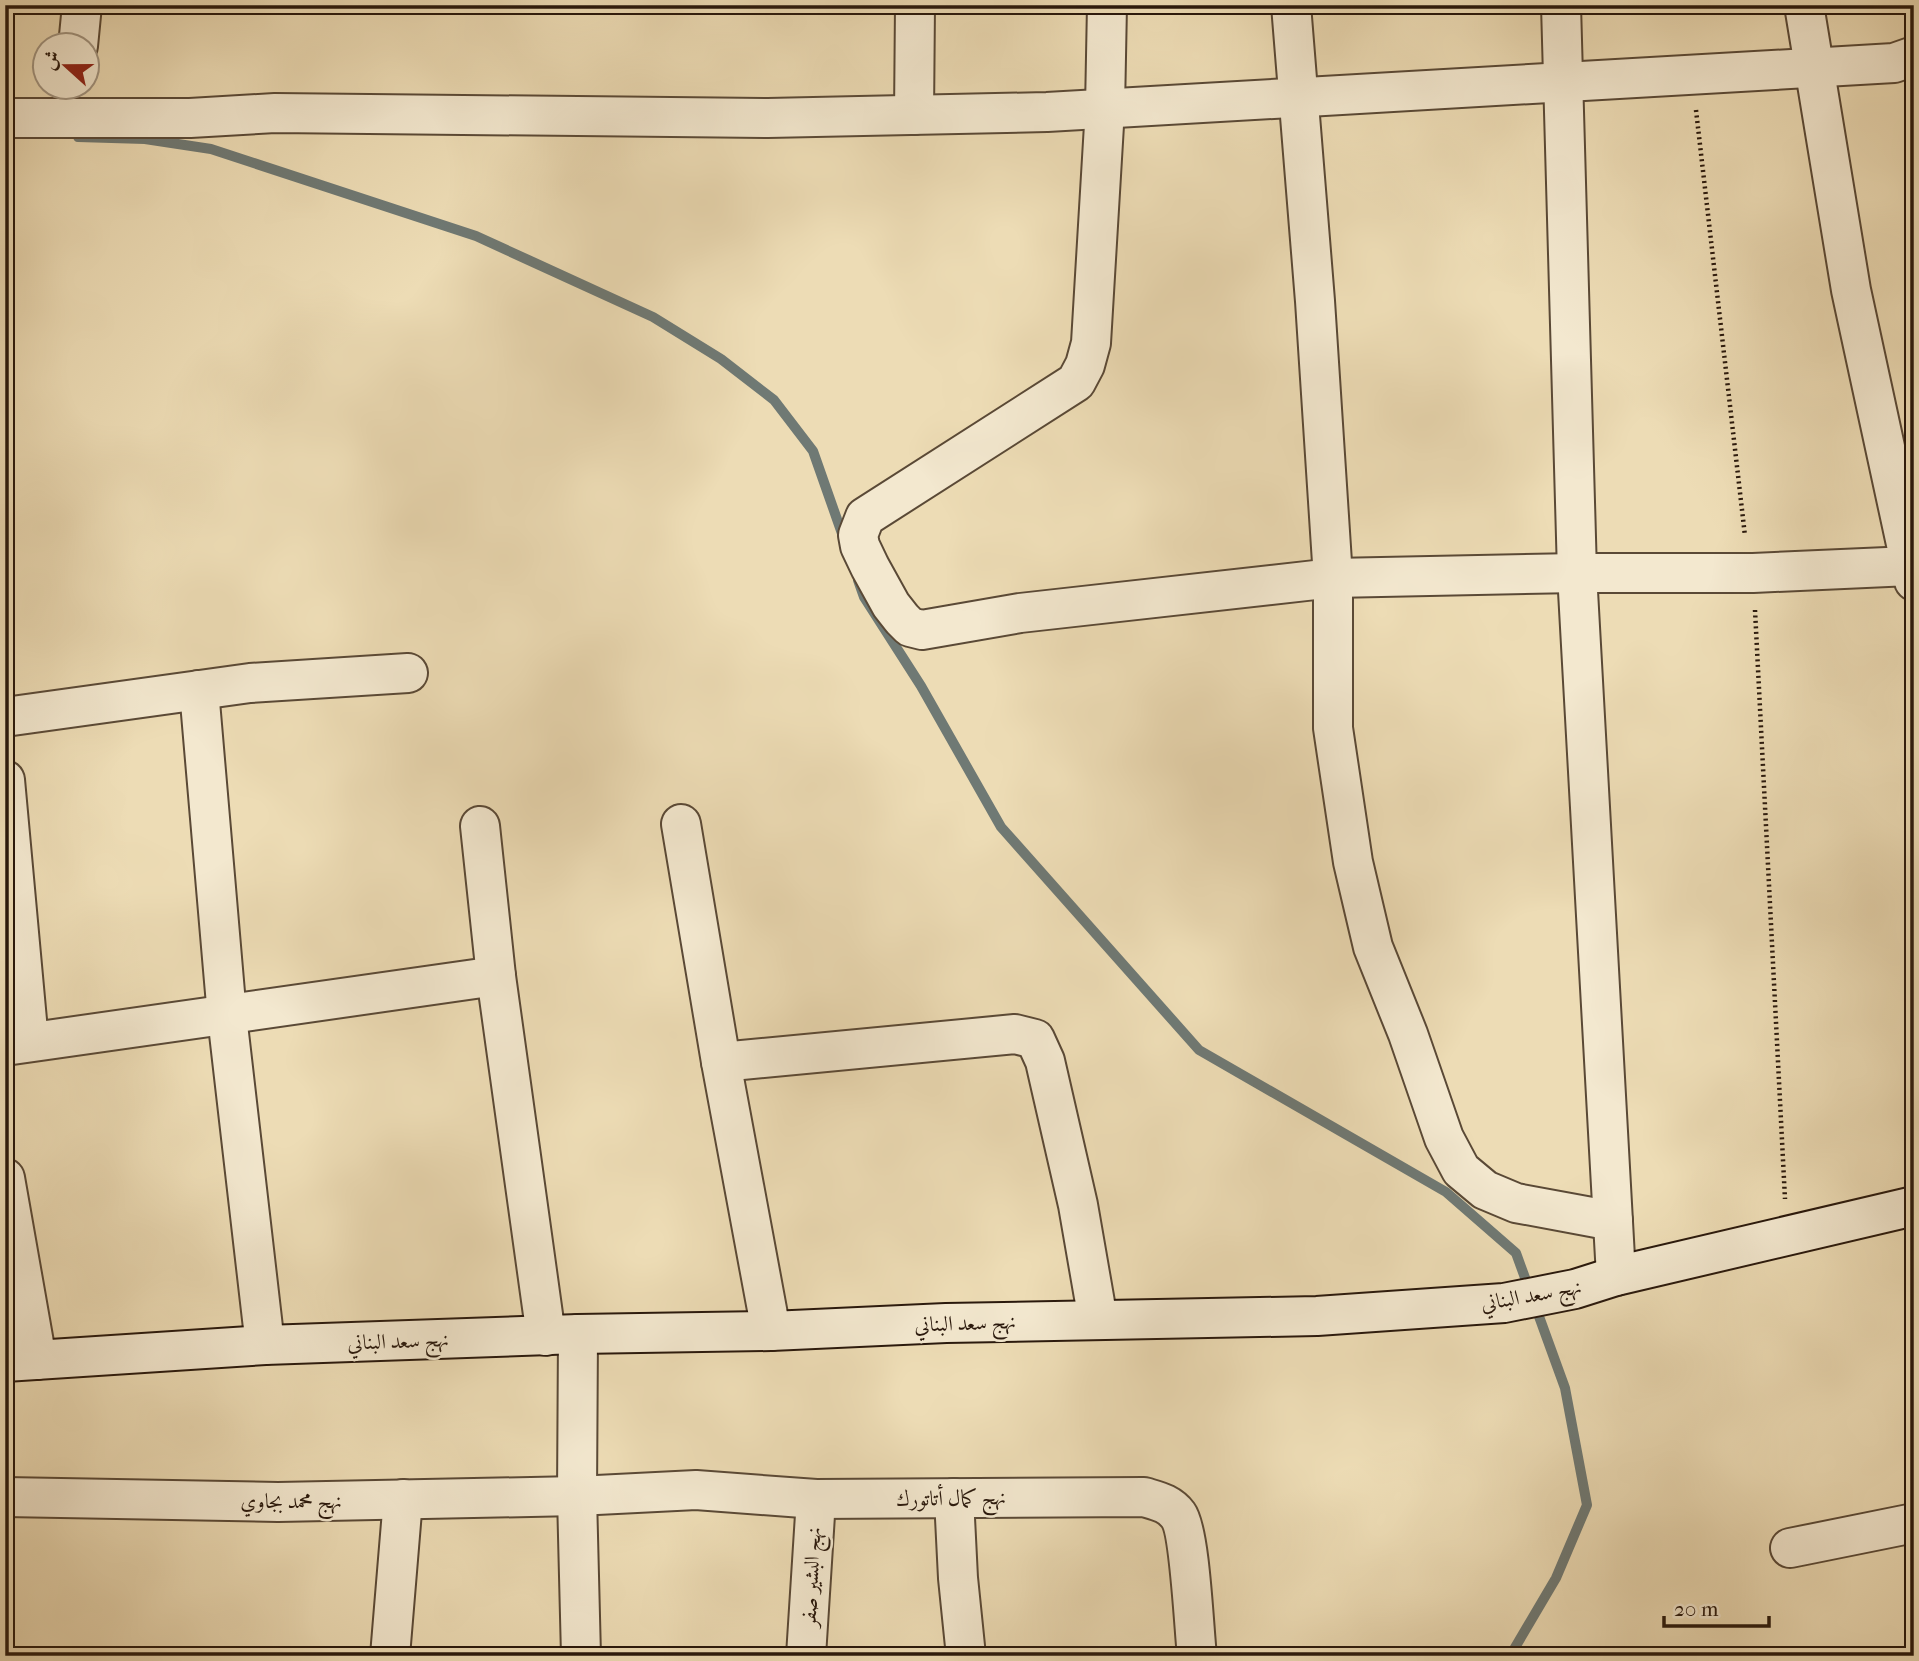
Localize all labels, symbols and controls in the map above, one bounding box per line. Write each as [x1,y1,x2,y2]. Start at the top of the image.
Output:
north arrow [32,32,102,102]
text: ش [37,48,65,73]
street label: نهج سعد البناني [1479,1274,1584,1323]
street label: نهج سعد البناني [914,1309,1017,1344]
street label: نهج سعد البناني [347,1327,450,1362]
street label: نهج كمال أتاتورك [896,1482,1006,1518]
street label: نهج محمد بجاوي [240,1489,342,1520]
street label: نهج البشير صفر [796,1526,833,1630]
scale bar [1664,1584,1769,1628]
text: 20 m [1674,1597,1719,1621]

